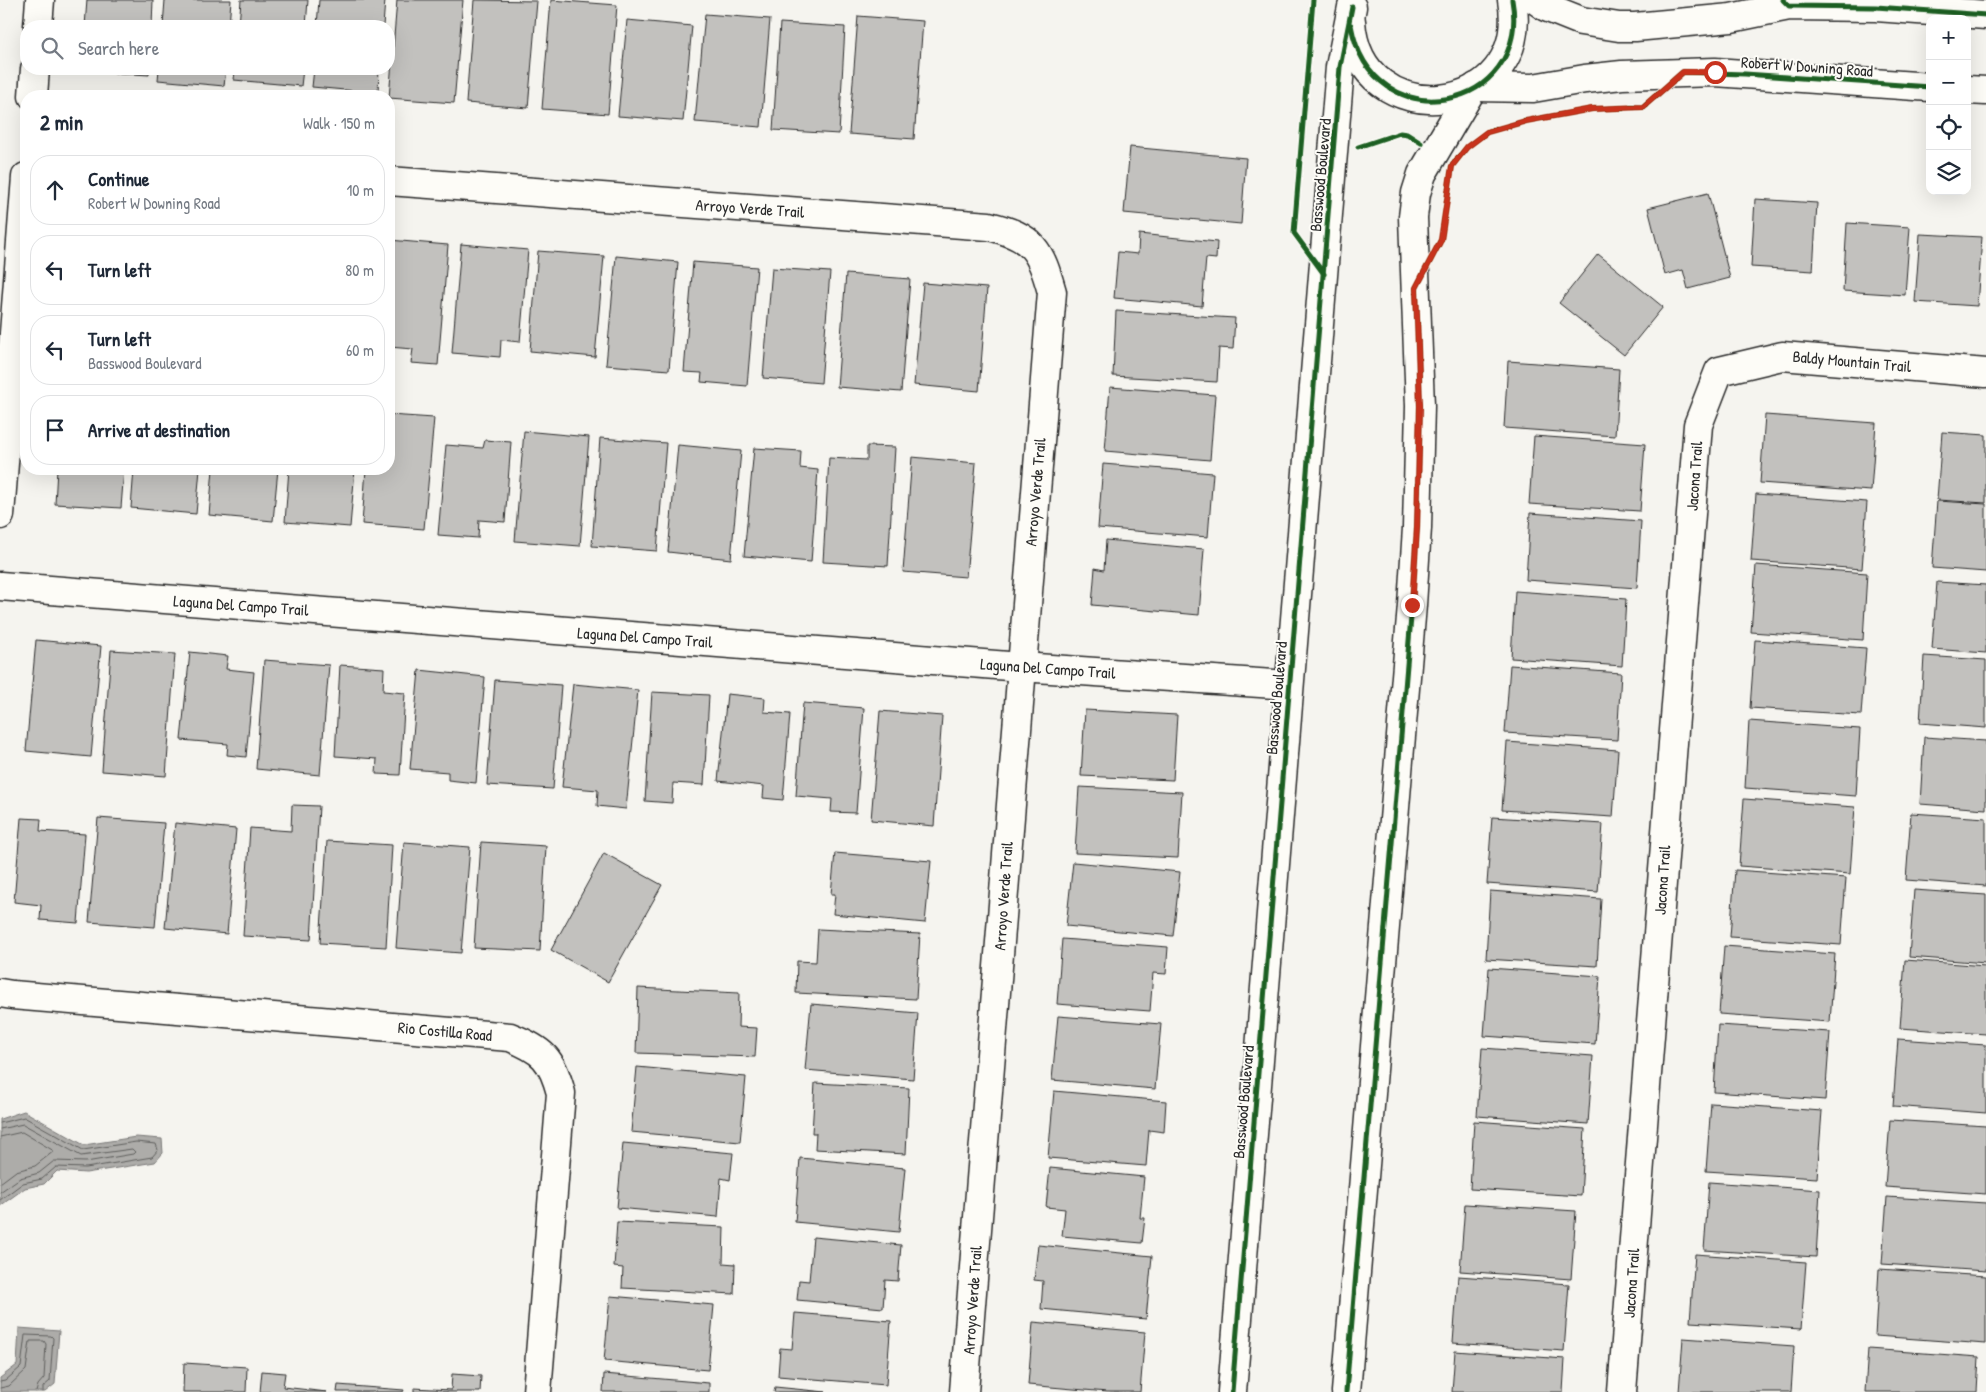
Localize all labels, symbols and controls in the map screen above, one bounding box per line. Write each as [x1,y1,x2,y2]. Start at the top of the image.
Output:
map controls [1926,15,1971,195]
button: + [1926,15,1971,60]
search box [20,20,395,75]
icon: search [38,34,66,62]
text: Search here [78,35,159,61]
street label: Robert W Downing Road [1740,50,1874,82]
button: − [1926,60,1971,105]
route start [1704,61,1727,84]
button: locate [1926,105,1971,150]
text: 2 min [40,108,83,137]
text: Walk · 150 m [303,112,375,134]
street label: Basswood Boulevard [1304,117,1336,233]
button: layers [1926,150,1971,195]
text: Continue [88,166,149,192]
icon: ahead [41,176,69,204]
text: 10 m [346,179,374,201]
text: Robert W Downing Road [88,192,220,214]
street label: Arroyo Verde Trail [695,193,806,223]
icon: left [41,256,69,284]
text: Turn left [88,257,151,283]
text: 80 m [345,259,374,281]
text: Turn left [88,326,151,352]
icon: left [41,336,69,364]
text: 60 m [346,339,374,361]
street label: Baldy Mountain Trail [1792,345,1913,377]
text: Basswood Boulevard [88,352,202,374]
icon: arrive [41,416,69,444]
text: Arrive at destination [88,417,230,443]
street label: Arroyo Verde Trail [1019,436,1051,547]
street label: Jacona Trail [1681,440,1707,512]
street label: Laguna Del Campo Trail [173,589,310,621]
route end [1401,594,1424,617]
street label: Laguna Del Campo Trail [577,621,714,653]
street label: Basswood Boulevard [1260,640,1292,756]
street label: Laguna Del Campo Trail [980,652,1117,684]
street label: Arroyo Verde Trail [988,840,1018,951]
street label: Jacona Trail [1649,844,1675,916]
street label: Rio Costilla Road [397,1016,493,1046]
street label: Basswood Boulevard [1227,1044,1259,1160]
street label: Arroyo Verde Trail [957,1244,987,1355]
street label: Jacona Trail [1618,1247,1644,1319]

